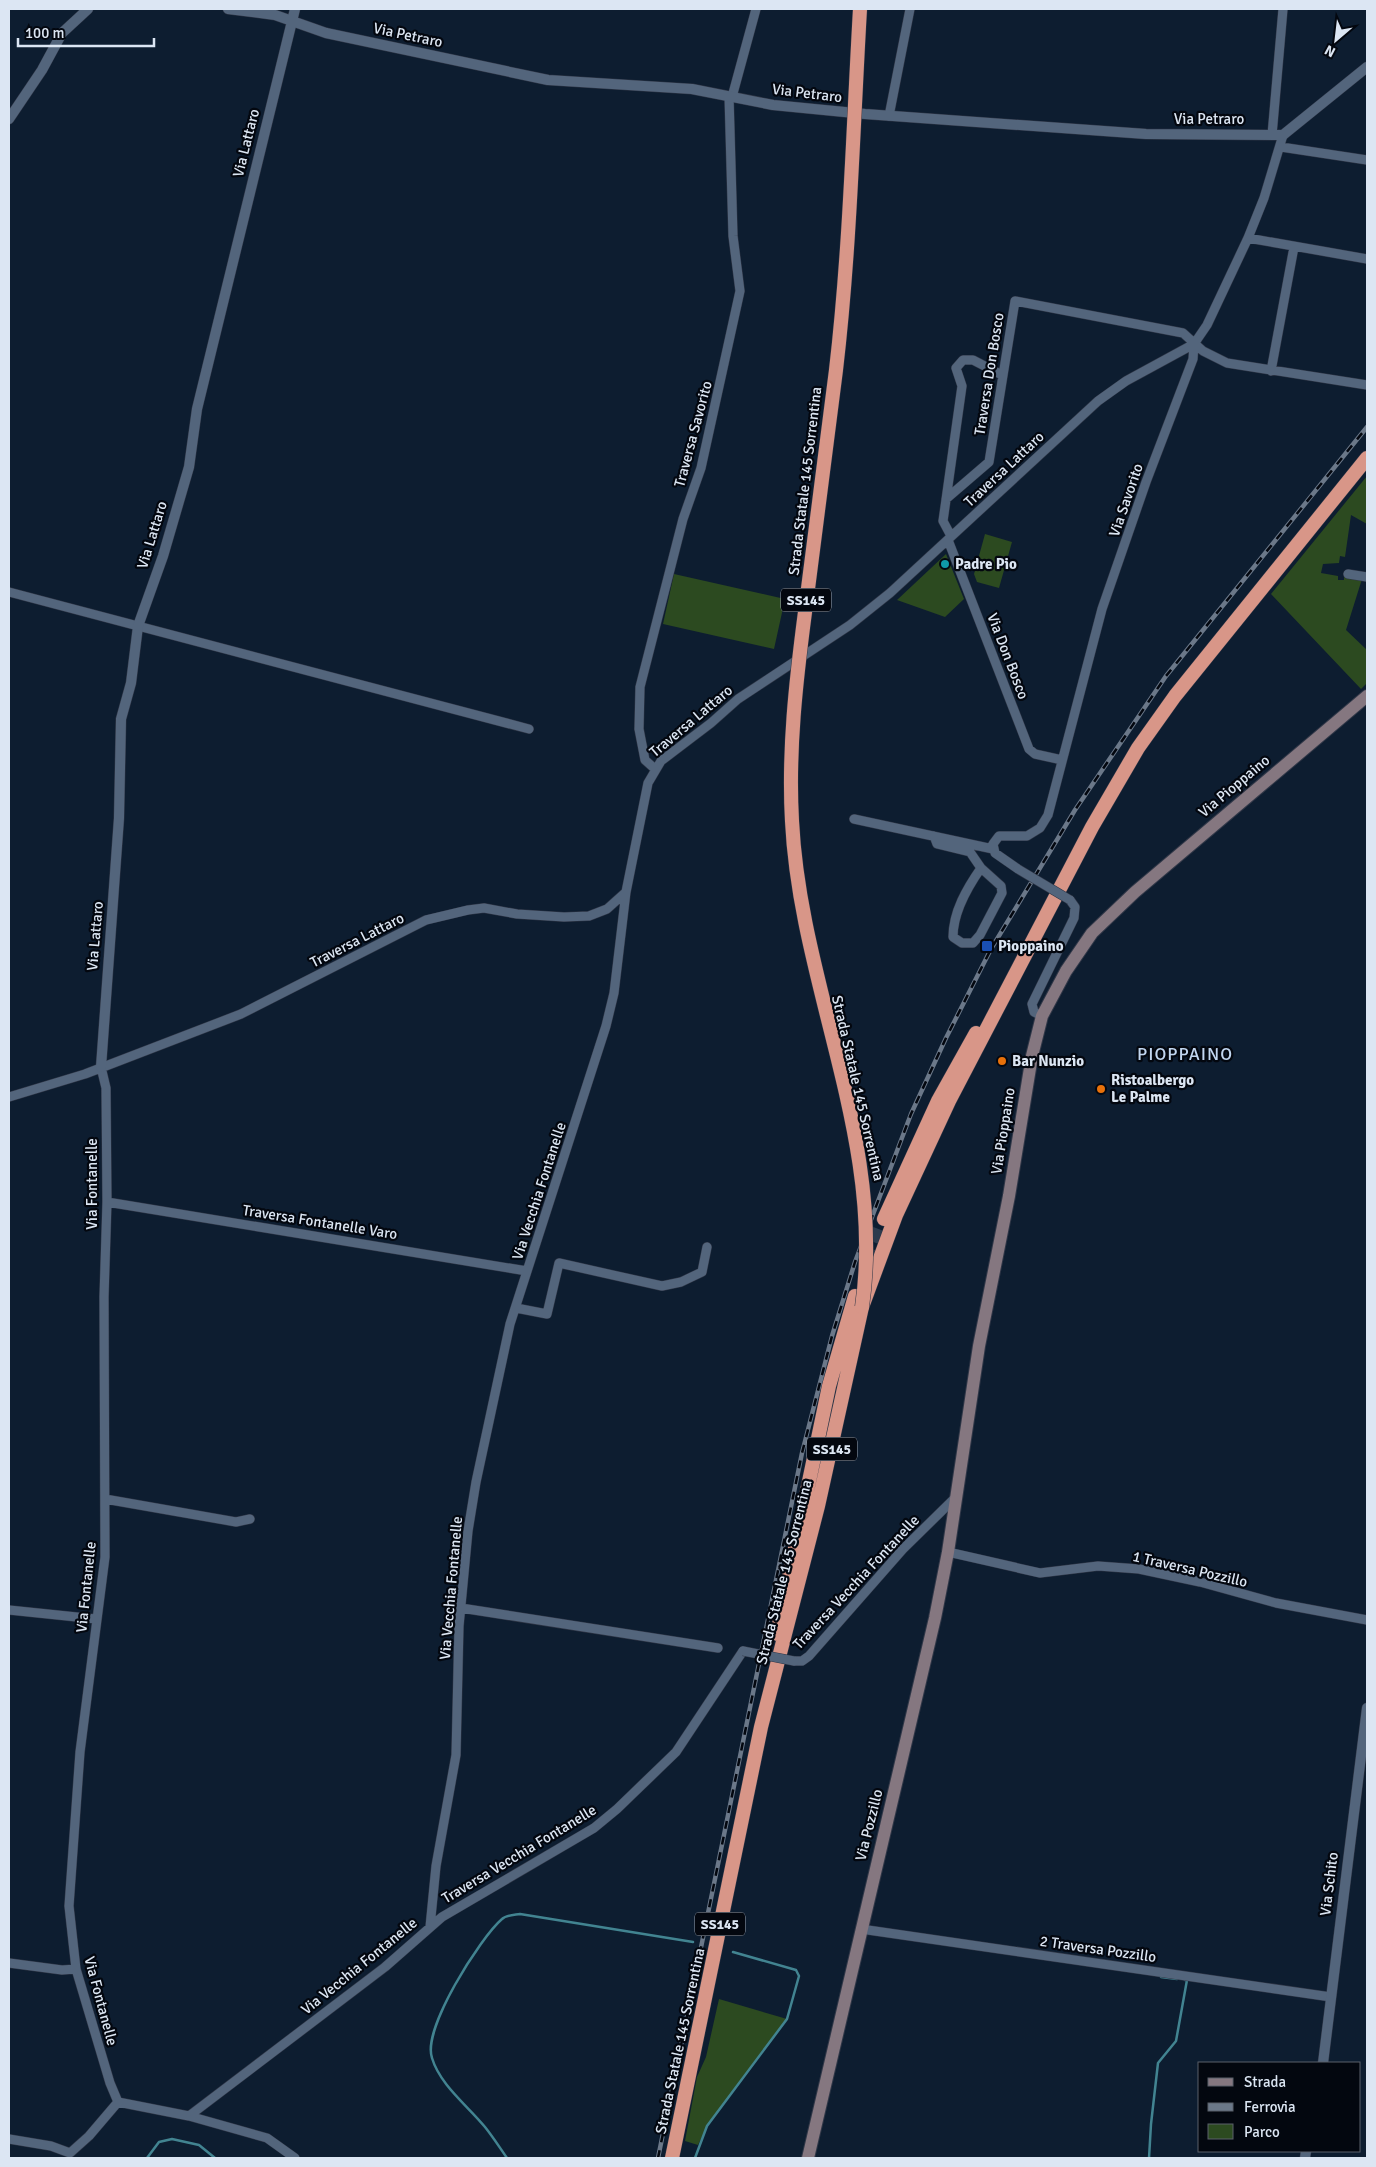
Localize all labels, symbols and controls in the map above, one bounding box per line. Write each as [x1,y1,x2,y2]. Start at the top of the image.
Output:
scale bar [18,15,154,47]
north arrow [1311,15,1361,65]
street label: Via Petraro [372,19,445,51]
text: 100 m [25,24,65,42]
text: N [1322,41,1338,61]
street label: Via Petraro [771,80,843,106]
street label: Via Lattaro [229,107,263,179]
street label: Via Petraro [1174,110,1244,128]
street label: Traversa Don Bosco [970,311,1008,437]
street label: Traversa Savorito [670,379,716,489]
street label: Strada Statale 145 Sorrentina [785,386,825,576]
street label: Traversa Lattaro [960,427,1048,511]
street label: Via Savorito [1105,461,1147,539]
street label: Via Lattaro [133,499,171,571]
place label: Padre Pio [955,555,1017,573]
marker: Padre Pio [939,558,951,570]
road number: SS145 [781,588,831,612]
street label: Via Don Bosco [983,610,1033,702]
street label: Traversa Lattaro [646,681,736,761]
street label: Via Pioppaino [1195,751,1273,821]
street label: Via Lattaro [83,900,107,972]
street label: Traversa Lattaro [307,909,407,971]
place label: Pioppaino [998,937,1064,955]
marker: Pioppaino [980,939,994,953]
street label: Strada Statale 145 Sorrentina [828,994,888,1182]
district label: PIOPPAINO [1137,1043,1233,1065]
place label: Bar Nunzio [1012,1052,1084,1070]
marker: Bar Nunzio [996,1055,1008,1067]
place label: Ristoalbergo Le Palme [1111,1071,1194,1106]
marker: Ristoalbergo Le Palme [1095,1083,1107,1095]
street label: Via Pioppaino [987,1086,1019,1176]
street label: Via Vecchia Fontanelle [508,1120,570,1262]
street label: Via Fontanelle [83,1138,101,1230]
street label: Traversa Fontanelle Varo [241,1201,399,1243]
road number: SS145 [807,1438,857,1460]
street label: Strada Statale 145 Sorrentina [752,1478,816,1666]
street label: Traversa Vecchia Fontanelle [789,1511,923,1653]
street label: Via Vecchia Fontanelle [436,1515,466,1661]
street label: Via Fontanelle [72,1541,100,1633]
street label: 1 Traversa Pozzillo [1131,1547,1249,1591]
street label: Via Pozzillo [851,1787,887,1863]
street label: Traversa Vecchia Fontanelle [438,1801,600,1907]
street label: Via Schito [1316,1851,1342,1917]
road number: SS145 [695,1912,745,1936]
street label: Via Vecchia Fontanelle [297,1914,421,2018]
street label: 2 Traversa Pozzillo [1039,1932,1158,1966]
street label: Strada Statale 145 Sorrentina [651,1946,709,2136]
street label: Via Fontanelle [80,1954,122,2048]
legend [1198,2062,1361,2152]
text: Strada [1244,2073,1286,2091]
text: Ferrovia [1244,2098,1296,2116]
text: Parco [1244,2123,1280,2141]

